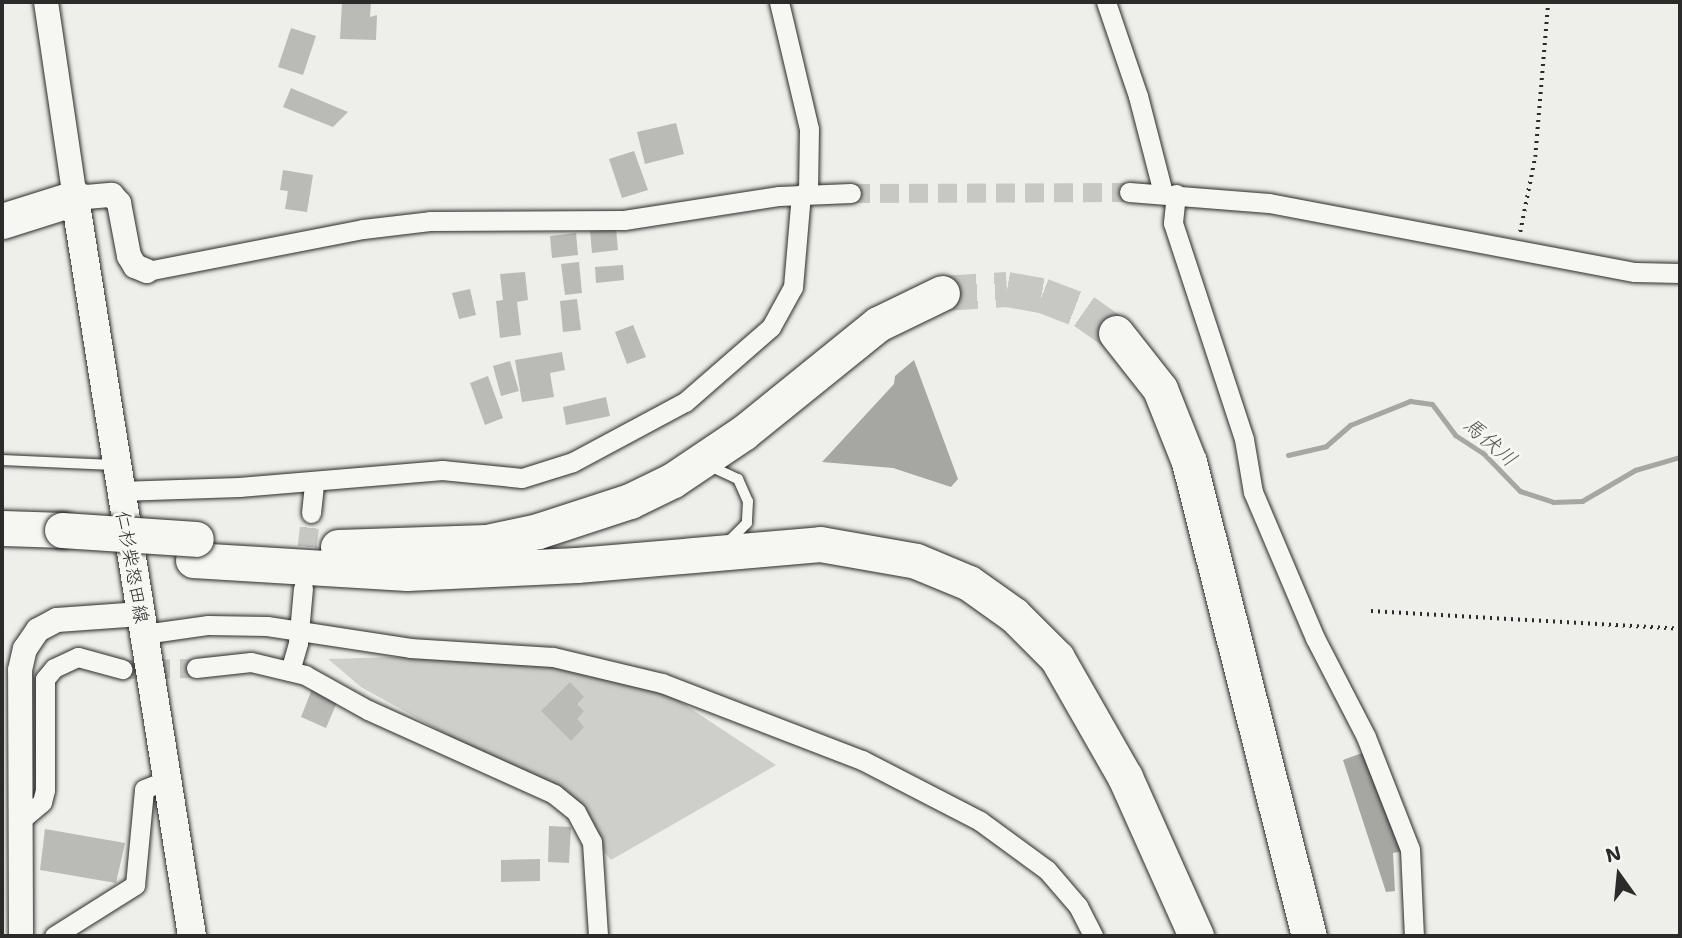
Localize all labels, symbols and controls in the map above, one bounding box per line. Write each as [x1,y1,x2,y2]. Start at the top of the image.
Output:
water label: 馬伏川 [1458,412,1522,472]
street label: 仁杉柴怒田線 [111,509,153,625]
north arrow [1584,840,1654,910]
text: N [1603,840,1624,868]

